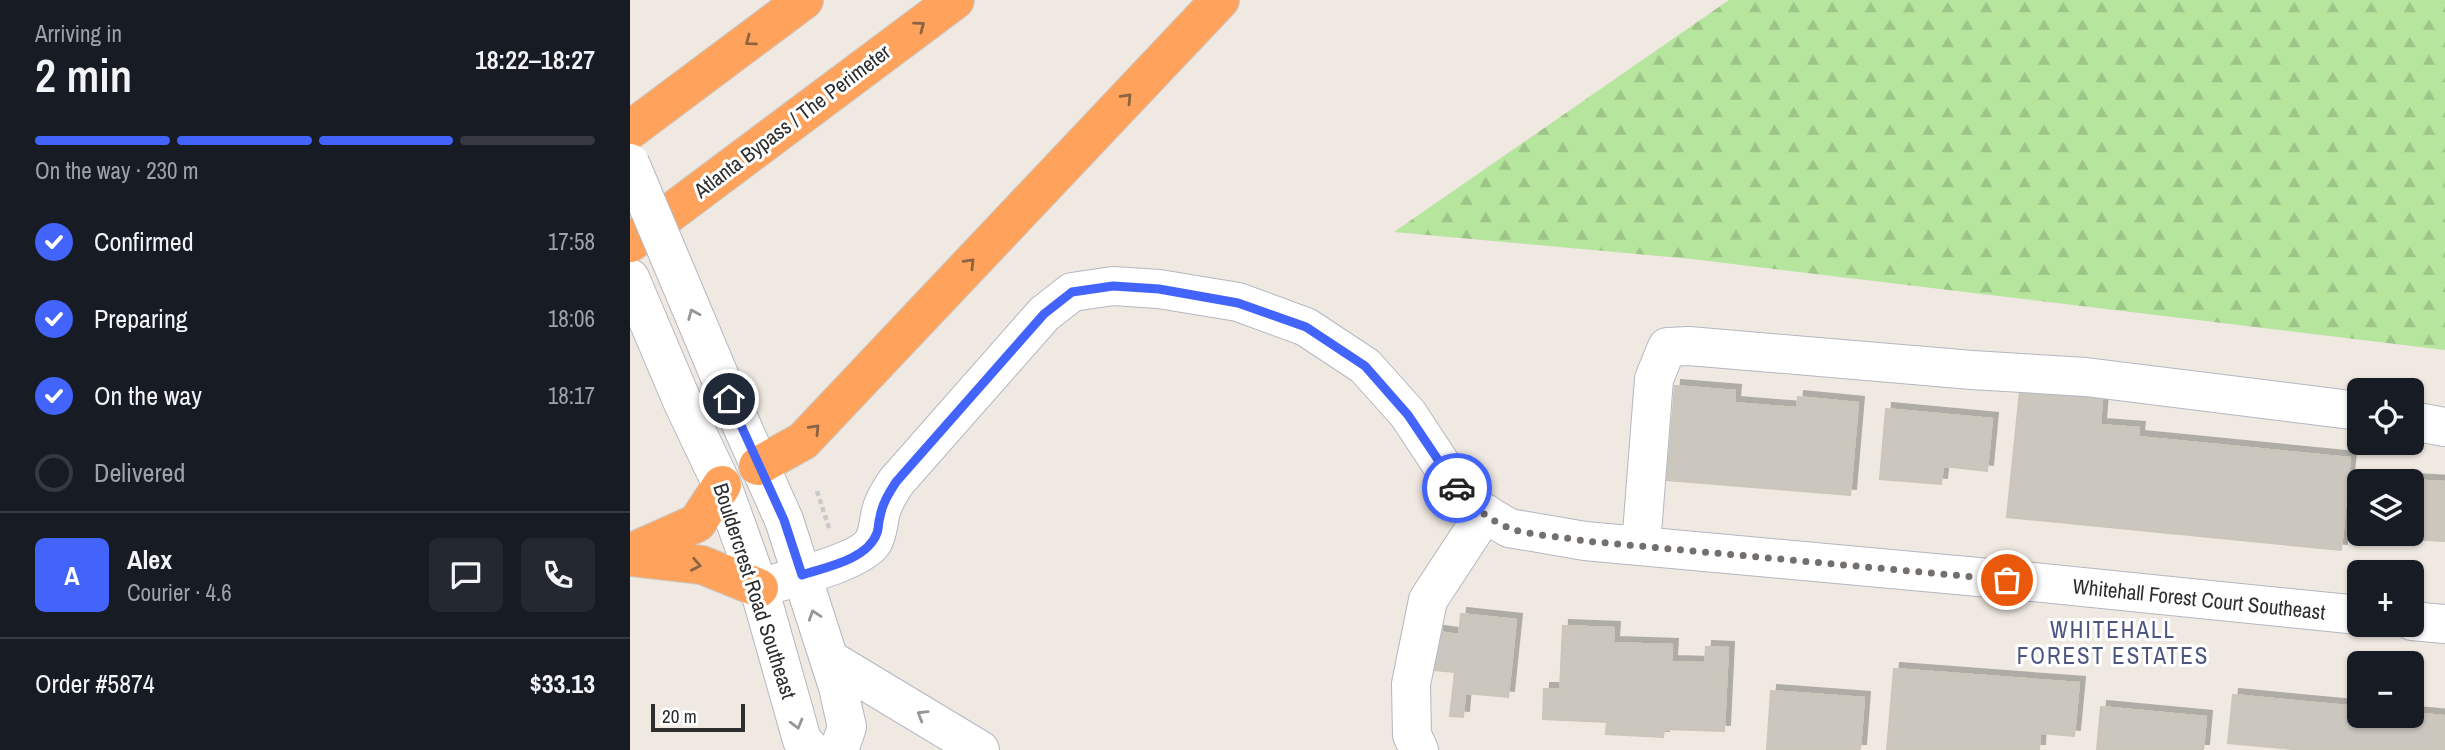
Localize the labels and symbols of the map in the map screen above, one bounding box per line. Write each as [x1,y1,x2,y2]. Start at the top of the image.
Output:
one-way arrow [913,22,925,34]
one-way arrow [745,32,757,45]
street label: Atlanta Bypass / The Perimeter [687,37,896,205]
one-way arrow [1118,93,1131,106]
one-way arrow [962,258,975,271]
one-way arrow [688,309,702,321]
pin [699,369,759,429]
one-way arrow [806,424,819,437]
courier [1422,453,1492,523]
street label: Bouldercrest Road Southeast [706,480,804,703]
pin [1977,550,2037,610]
one-way arrow [690,557,702,572]
street label: Whitehall Forest Court Southeast [2071,571,2327,627]
one-way arrow [808,609,823,621]
district label: WHITEHALL FOREST ESTATES [2017,614,2209,671]
scale bar [651,701,746,733]
one-way arrow [916,710,929,723]
one-way arrow [789,718,804,730]

